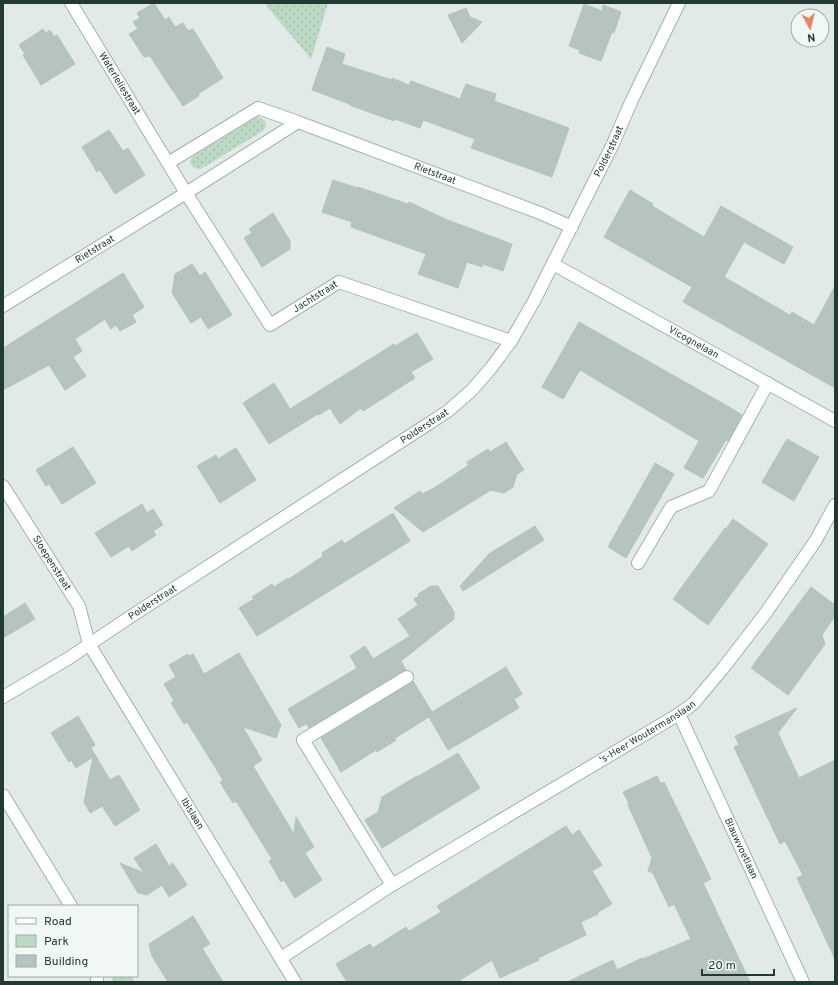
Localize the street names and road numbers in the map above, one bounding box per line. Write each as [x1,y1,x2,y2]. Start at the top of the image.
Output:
street label: Waterleliestraat [96,50,144,117]
street label: Polderstraat [591,124,627,179]
street label: Rietstraat [412,160,458,187]
street label: Rietstraat [73,232,117,266]
street label: Jachtstraat [290,278,341,316]
street label: Vicognelaan [666,323,721,362]
street label: Polderstraat [398,406,451,447]
street label: Sloepenstraat [29,533,74,593]
street label: Polderstraat [126,582,179,623]
street label: 's-Heer Woutermanslaan [597,698,698,766]
street label: Ibislaan [178,795,207,832]
street label: Blauwvoetlaan [721,816,761,881]

